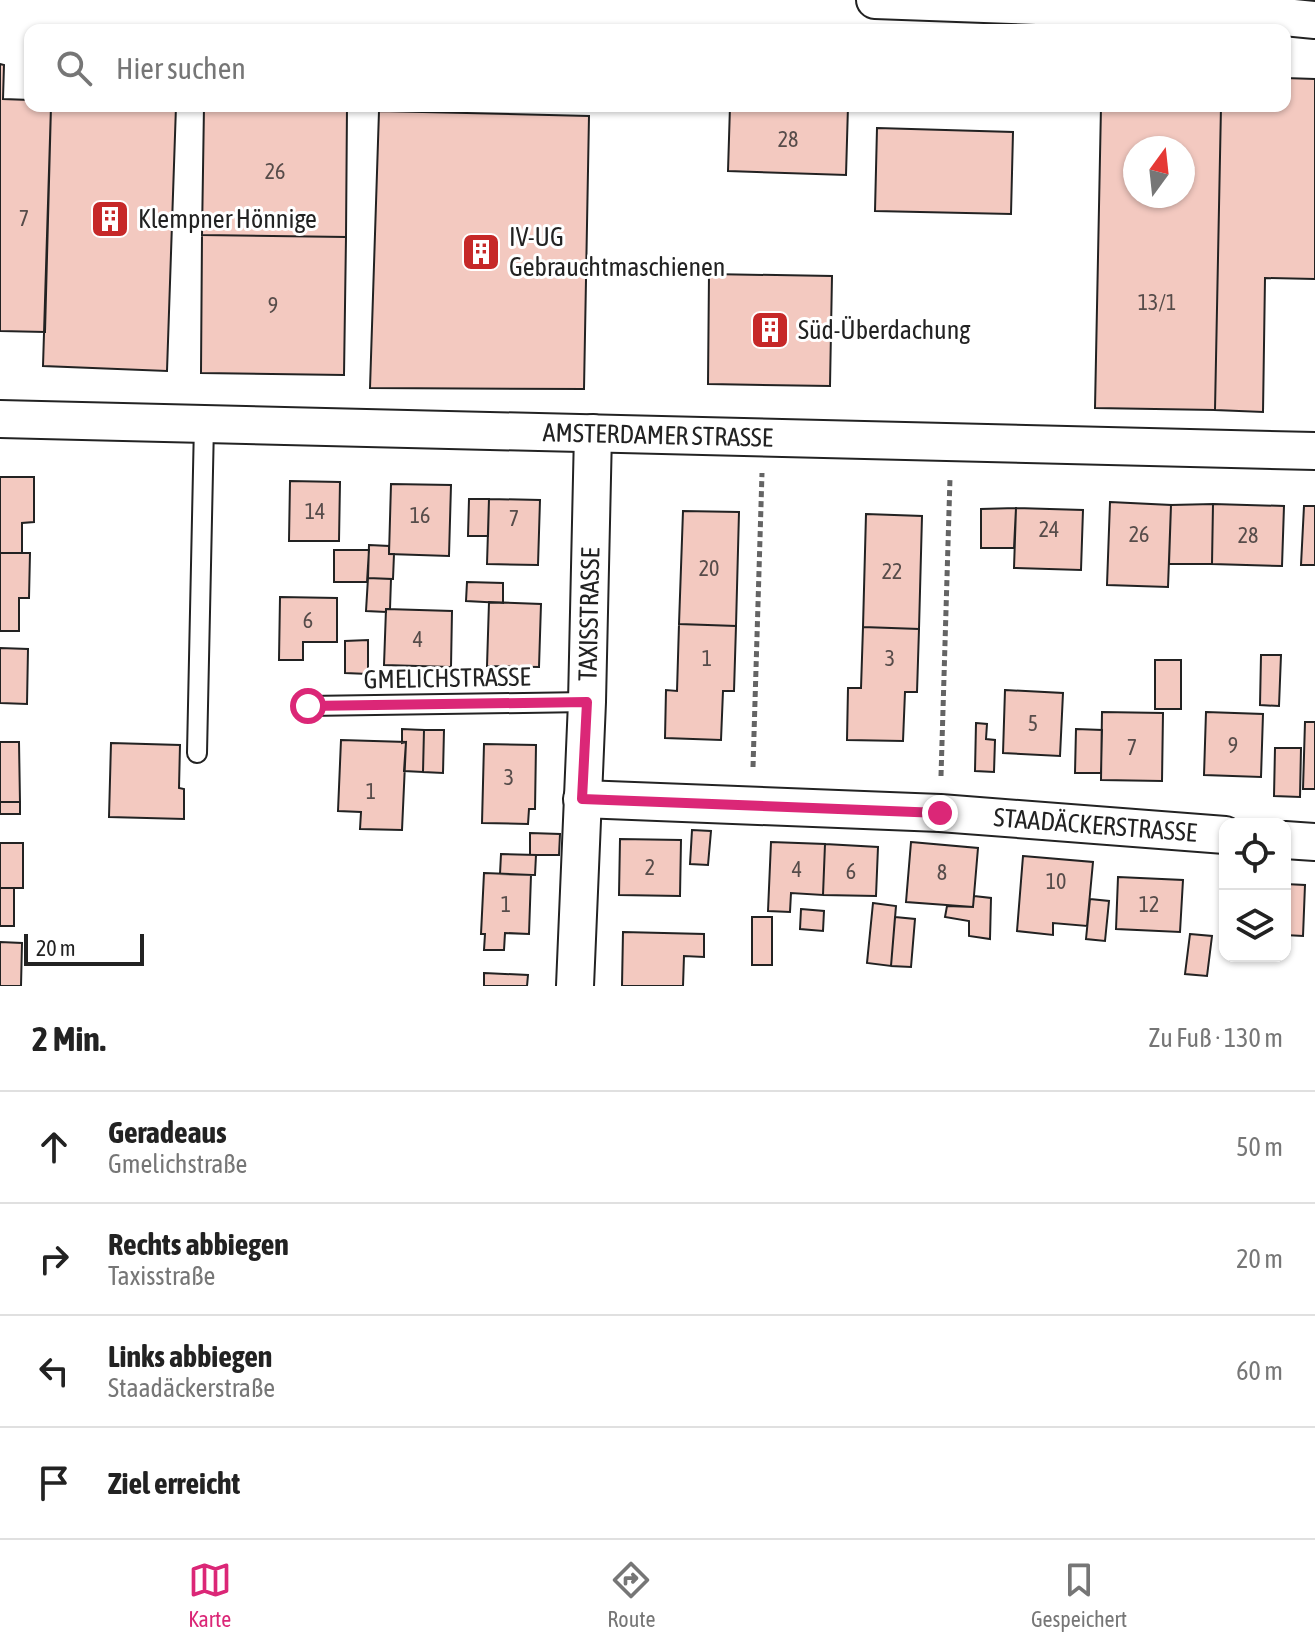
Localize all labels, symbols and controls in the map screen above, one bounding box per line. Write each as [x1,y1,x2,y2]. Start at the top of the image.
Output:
search box [24,24,1291,112]
icon: search [52,46,96,90]
text: Hier suchen [116,51,246,85]
house number: 28 [778,126,798,152]
north arrow [1123,136,1195,208]
house number: 26 [265,158,285,184]
building icon: Klempner Hönnige [89,198,131,240]
place label: Klempner Hönnige [138,204,317,234]
house number: 7 [19,205,29,231]
place label: IV-UG Gebrauchtmaschienen [509,222,725,282]
building icon: IV-UG Gebrauchtmaschienen [460,231,502,273]
house number: 13/1 [1138,289,1176,315]
house number: 9 [268,292,278,318]
building icon: Süd-Überdachung [749,309,791,351]
place label: Süd-Überdachung [798,315,971,345]
street label: AMSTERDAMER STRASSE [542,417,773,453]
house number: 14 [305,498,325,524]
house number: 16 [410,502,430,528]
house number: 7 [509,505,519,531]
house number: 24 [1039,516,1059,542]
house number: 26 [1129,521,1149,547]
house number: 28 [1238,522,1258,548]
street label: TAXISSTRASSE [572,547,605,681]
house number: 20 [699,555,719,581]
house number: 22 [882,558,902,584]
house number: 6 [303,607,313,633]
house number: 4 [413,626,423,652]
house number: 1 [702,645,712,671]
house number: 3 [885,645,895,671]
street label: GMELICHSTRASSE [363,662,531,694]
route start [290,688,326,724]
house number: 5 [1028,710,1038,736]
house number: 9 [1228,732,1238,758]
house number: 7 [1127,734,1137,760]
house number: 3 [504,764,514,790]
house number: 1 [366,778,376,804]
route end [922,795,958,831]
street label: STAADÄCKERSTRASSE [993,802,1198,848]
map controls [1219,818,1291,962]
button: locate [1219,818,1291,890]
house number: 2 [645,854,655,880]
house number: 4 [792,856,802,882]
house number: 6 [846,858,856,884]
house number: 8 [937,859,947,885]
house number: 10 [1046,868,1066,894]
button: layers [1219,890,1291,962]
house number: 1 [501,891,511,917]
house number: 12 [1139,891,1159,917]
scale bar [24,930,144,966]
text: 20 m [36,935,76,961]
text: 2 Min. [32,1019,106,1058]
text: Zu Fuß · 130 m [1149,1023,1283,1053]
text: Geradeaus [108,1115,227,1149]
icon: ahead [32,1125,76,1169]
text: 50 m [1236,1132,1283,1162]
text: Gmelichstraße [108,1149,247,1179]
text: Rechts abbiegen [108,1227,289,1261]
icon: right [32,1237,76,1281]
text: 20 m [1236,1244,1283,1274]
text: Taxisstraße [108,1261,215,1291]
text: Links abbiegen [108,1339,272,1373]
icon: left [32,1349,76,1393]
text: 60 m [1236,1356,1283,1386]
text: Staadäckerstraße [108,1373,275,1403]
icon: arrive [32,1461,76,1505]
text: Ziel erreicht [108,1466,240,1500]
tab: Karte [188,1558,232,1632]
tab: Route [607,1558,655,1632]
tab: Gespeichert [1031,1558,1127,1632]

